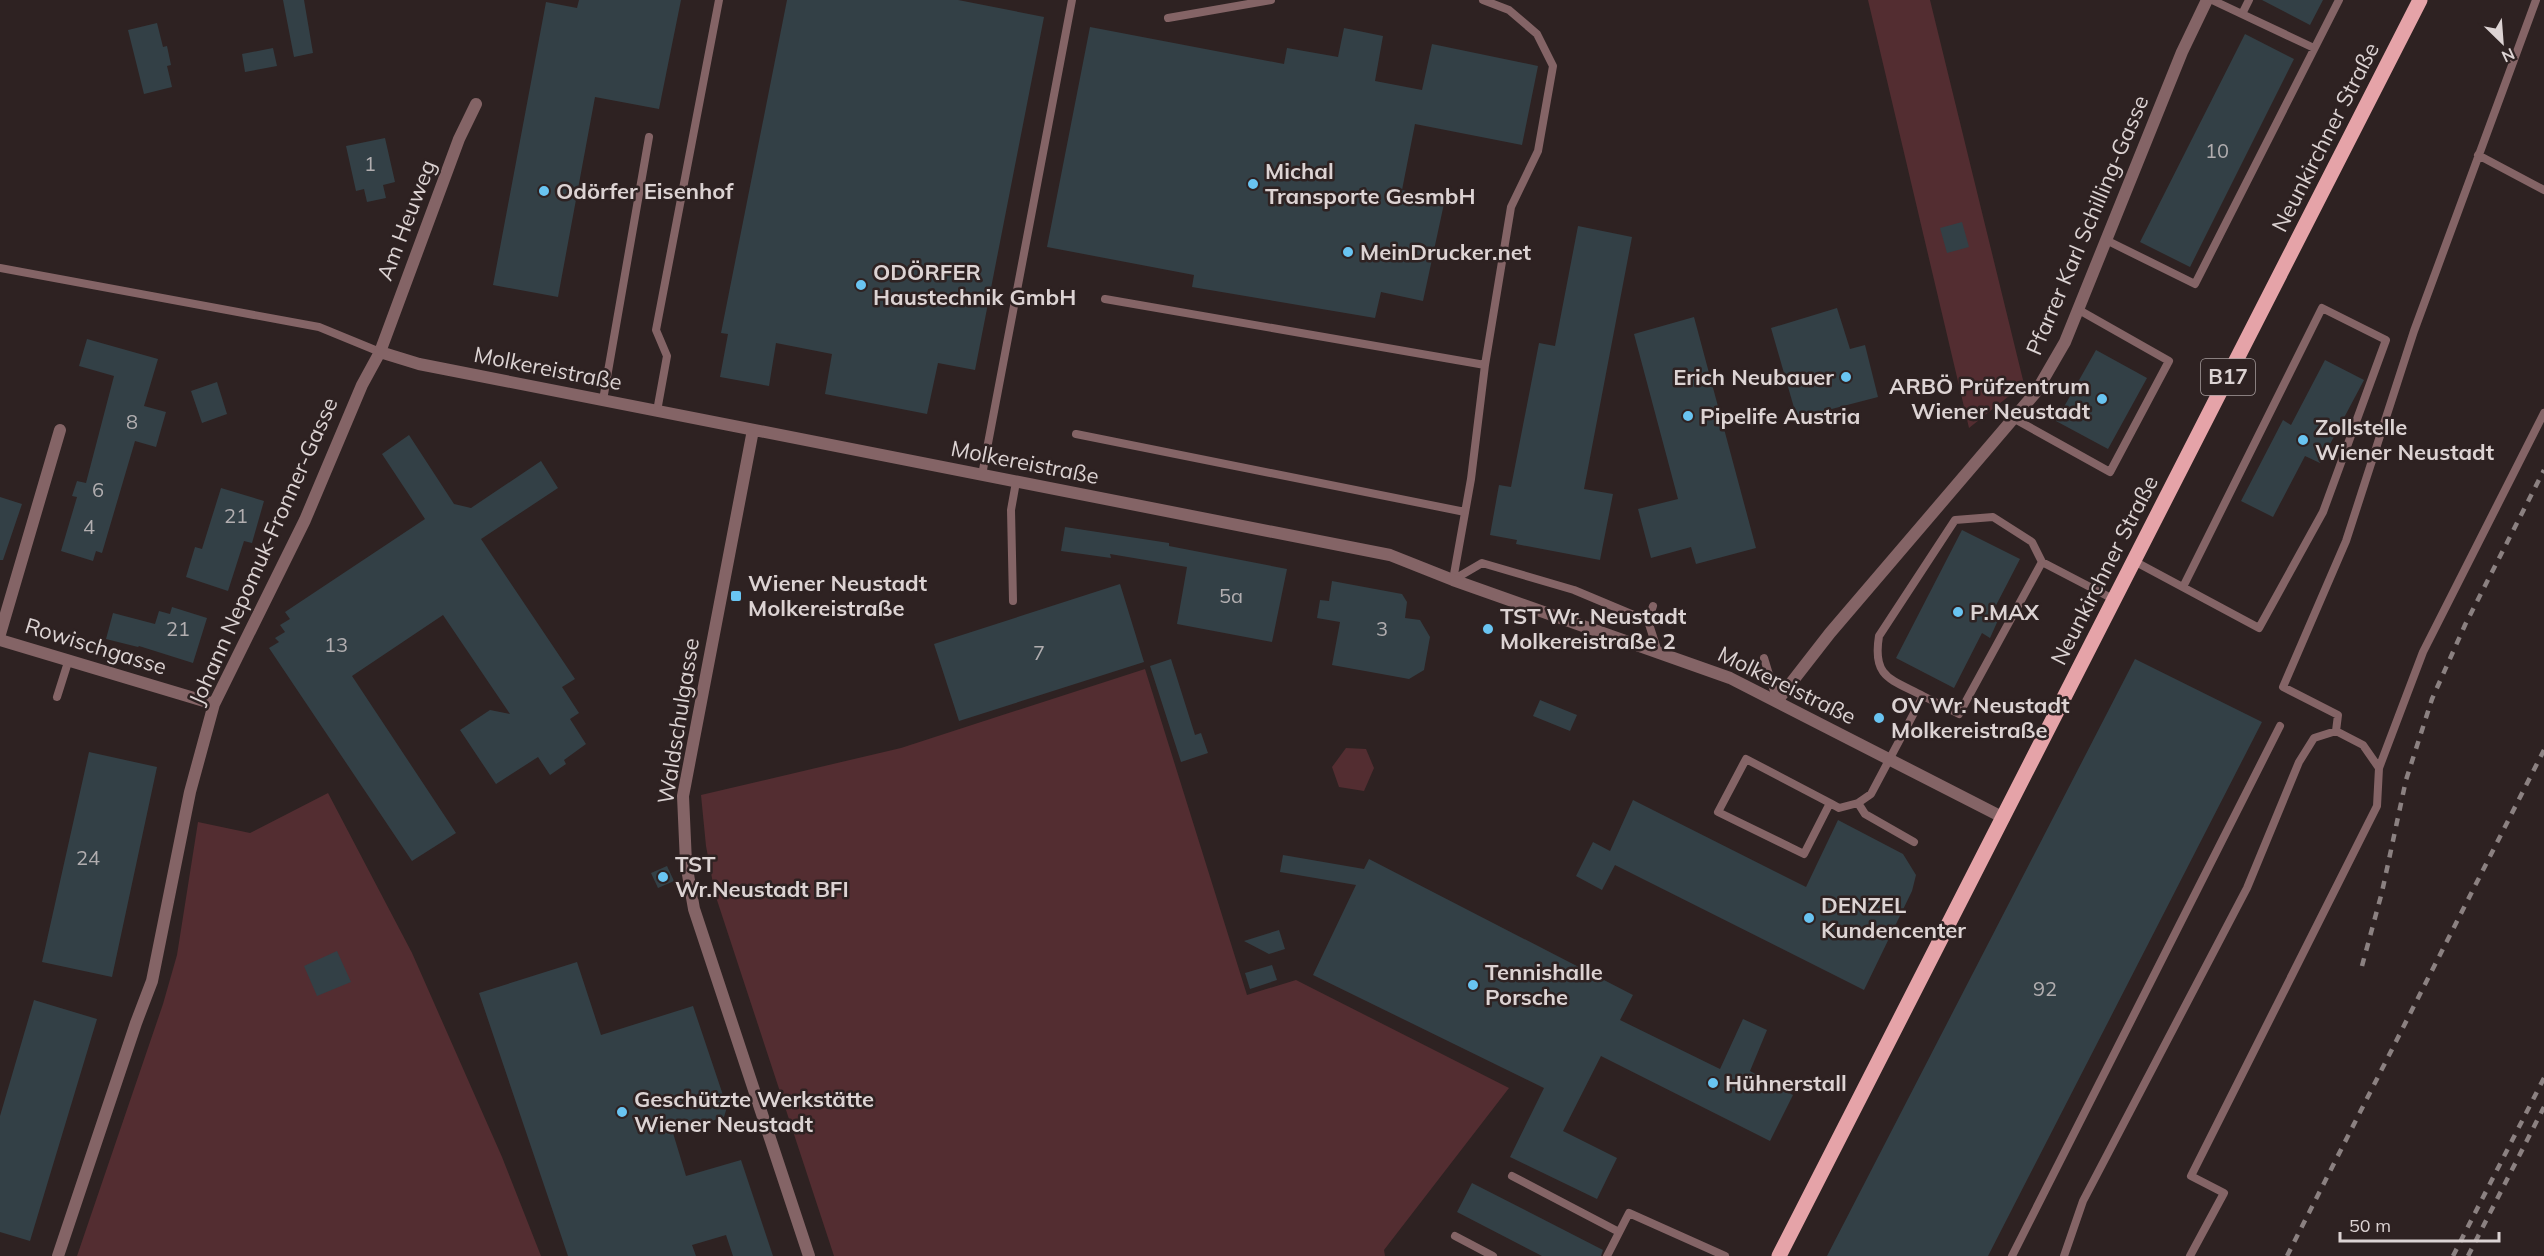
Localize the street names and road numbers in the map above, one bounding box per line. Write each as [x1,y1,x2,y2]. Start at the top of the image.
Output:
street label: Neunkirchner Straße [2265,37,2385,237]
street label: Pfarrer Karl Schilling-Gasse [2019,91,2155,359]
street label: Am Heuweg [370,156,442,284]
street label: Molkereistraße [472,340,624,396]
road number: B17 [2201,359,2255,395]
street label: Johann Nepomuk-Fronner-Gasse [182,393,344,709]
street label: Molkereistraße [949,434,1101,490]
street label: Neunkirchner Straße [2044,470,2164,670]
street label: Rowischgasse [22,611,170,681]
street label: Waldschulgasse [651,636,705,806]
street label: Molkereistraße [1713,639,1861,731]

